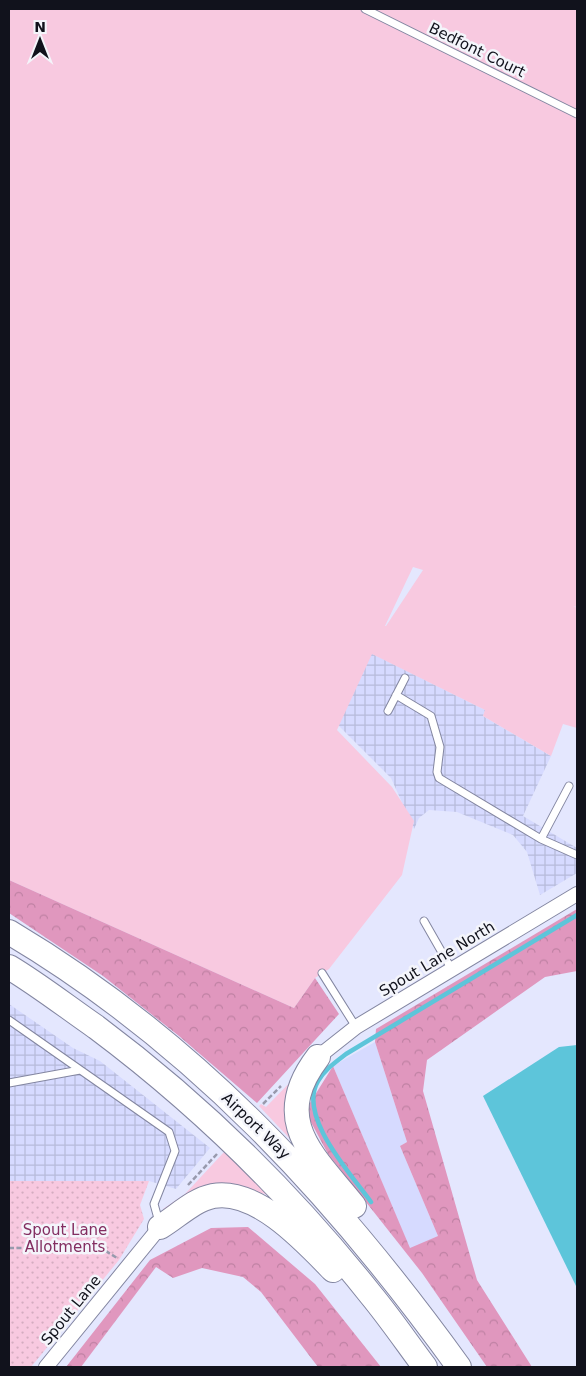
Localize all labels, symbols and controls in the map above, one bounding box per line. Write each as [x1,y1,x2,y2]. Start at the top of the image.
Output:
north arrow [15,15,65,65]
text: N [34,19,46,35]
street label: Bedfont Court [426,19,528,81]
street label: Spout Lane North [376,917,498,1001]
street label: Airport Way [218,1089,294,1163]
park label: Spout Lane Allotments [23,1221,107,1256]
street label: Spout Lane [37,1271,105,1349]

